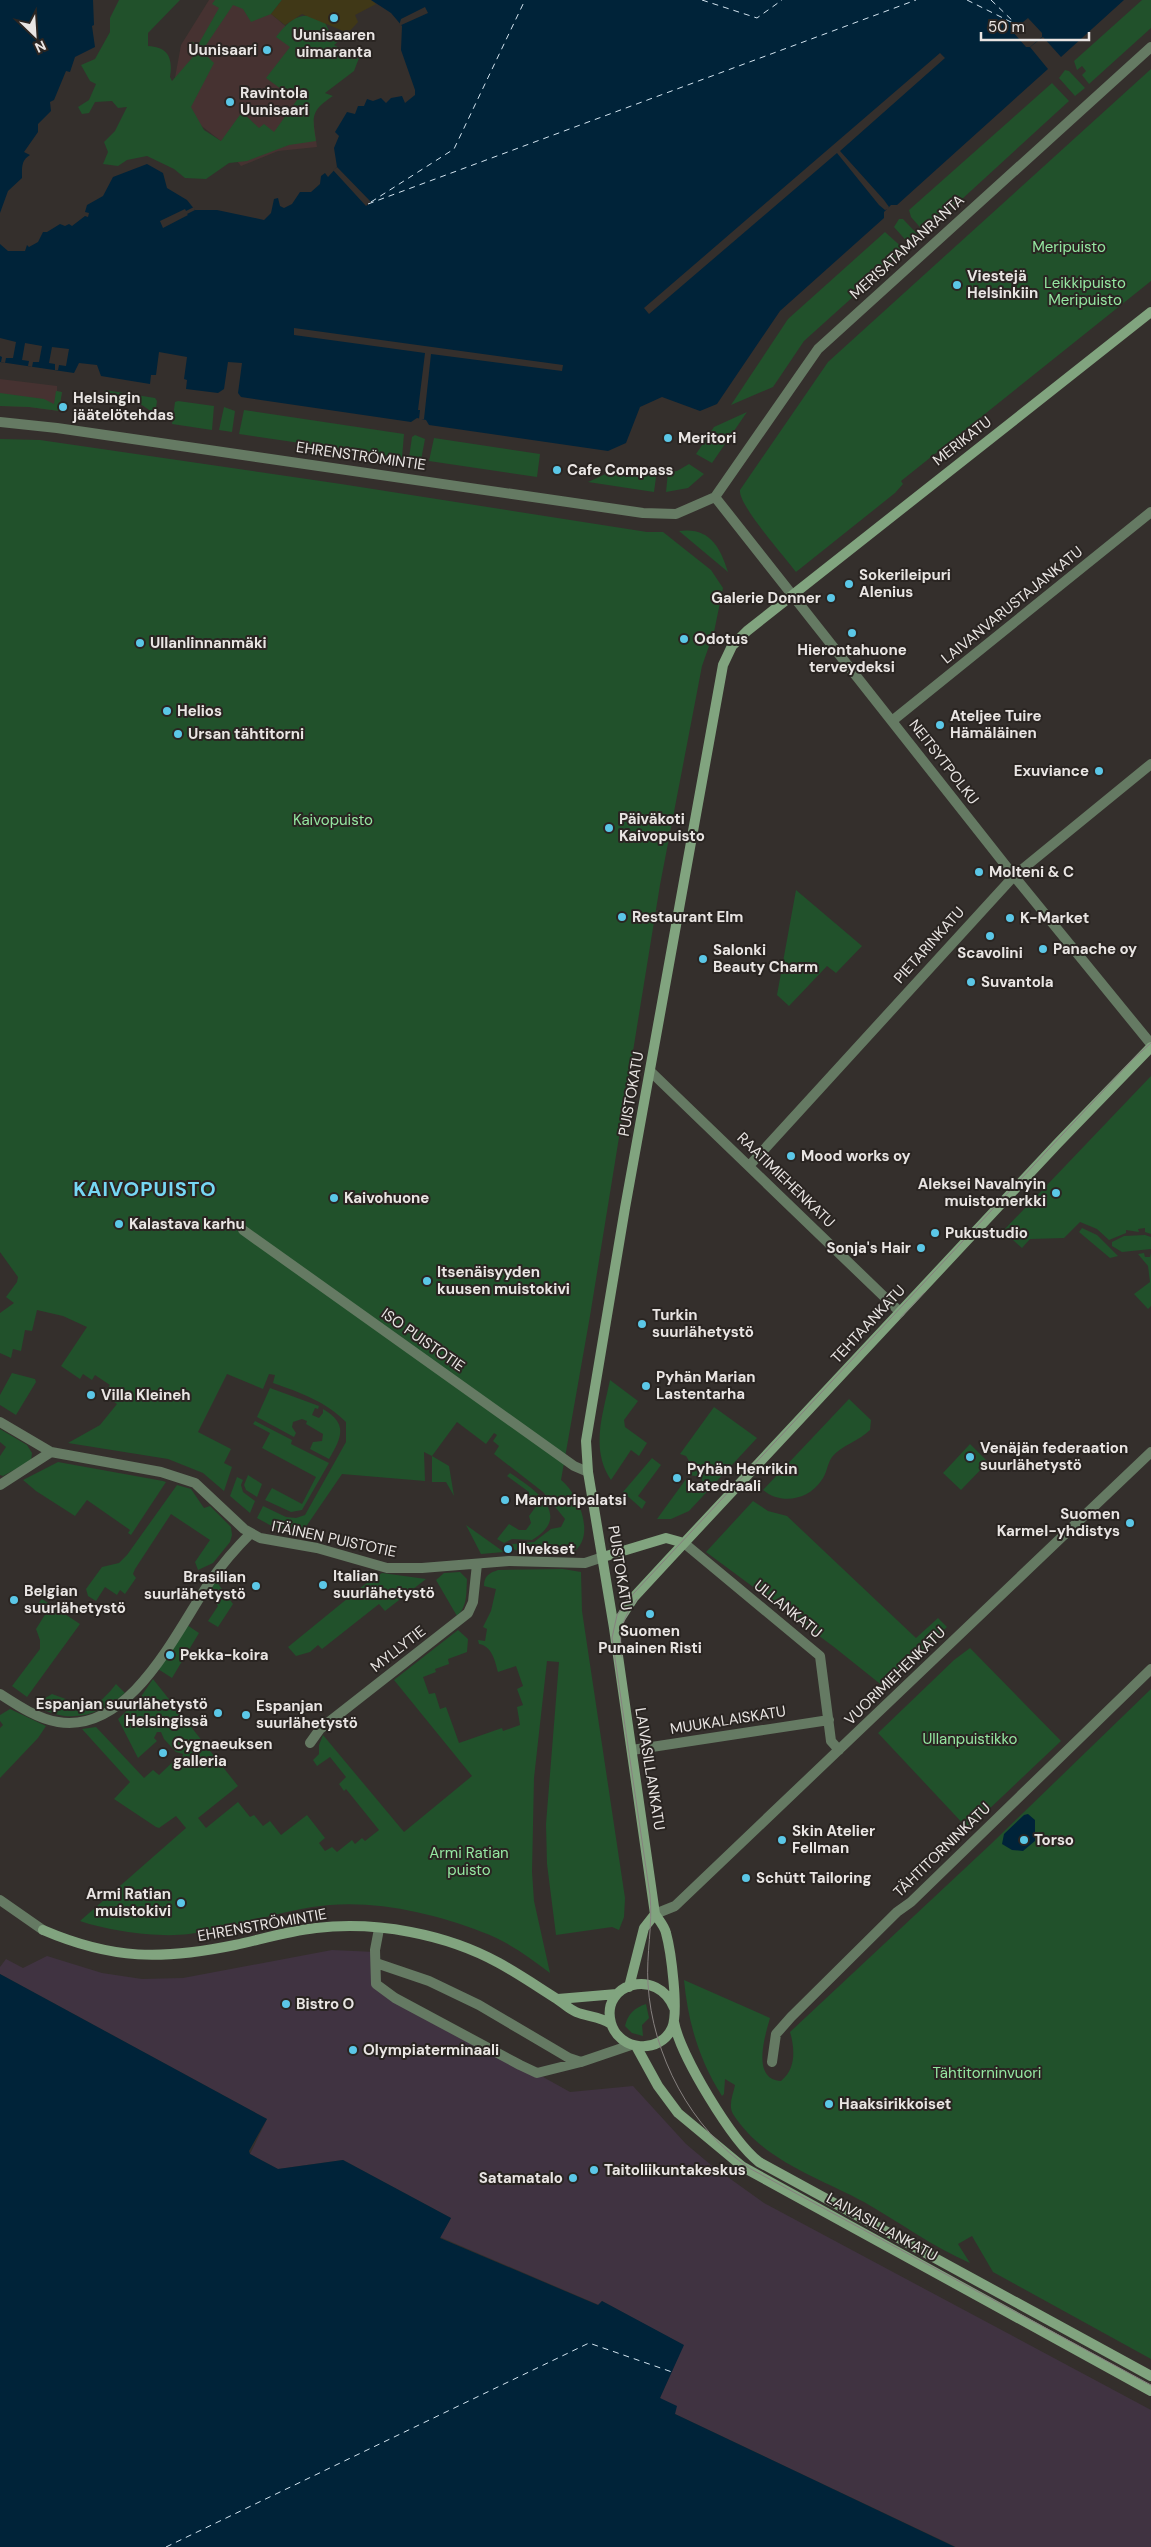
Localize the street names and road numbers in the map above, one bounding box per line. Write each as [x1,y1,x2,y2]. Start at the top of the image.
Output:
street label: MERISATAMANRANTA [845,190,969,304]
street label: MERIKATU [929,412,995,470]
street label: EHRENSTRÖMINTIE [295,437,427,475]
street label: LAIVANVARUSTAJANKATU [937,542,1087,668]
street label: NEITSYTPOLKU [905,715,983,809]
street label: PIETARINKATU [889,902,969,988]
street label: PUISTOKATU [614,1050,648,1138]
street label: RAATIMIEHENKATU [733,1128,839,1232]
street label: TEHTAANKATU [826,1280,910,1368]
street label: ISO PUISTOTIE [377,1304,469,1376]
street label: ITÄINEN PUISTOTIE [270,1516,398,1562]
street label: PUISTOKATU [603,1524,637,1612]
street label: ULLANKATU [750,1576,826,1642]
street label: MYLLYTIE [366,1621,430,1677]
street label: VUORIMIEHENKATU [840,1622,950,1730]
street label: MUUKALAISKATU [669,1701,787,1739]
street label: LAIVASILLANKATU [630,1706,670,1832]
street label: TÄHTITORNINKATU [889,1798,995,1902]
street label: EHRENSTRÖMINTIE [196,1904,328,1946]
street label: LAIVASILLANKATU [823,2188,941,2266]

